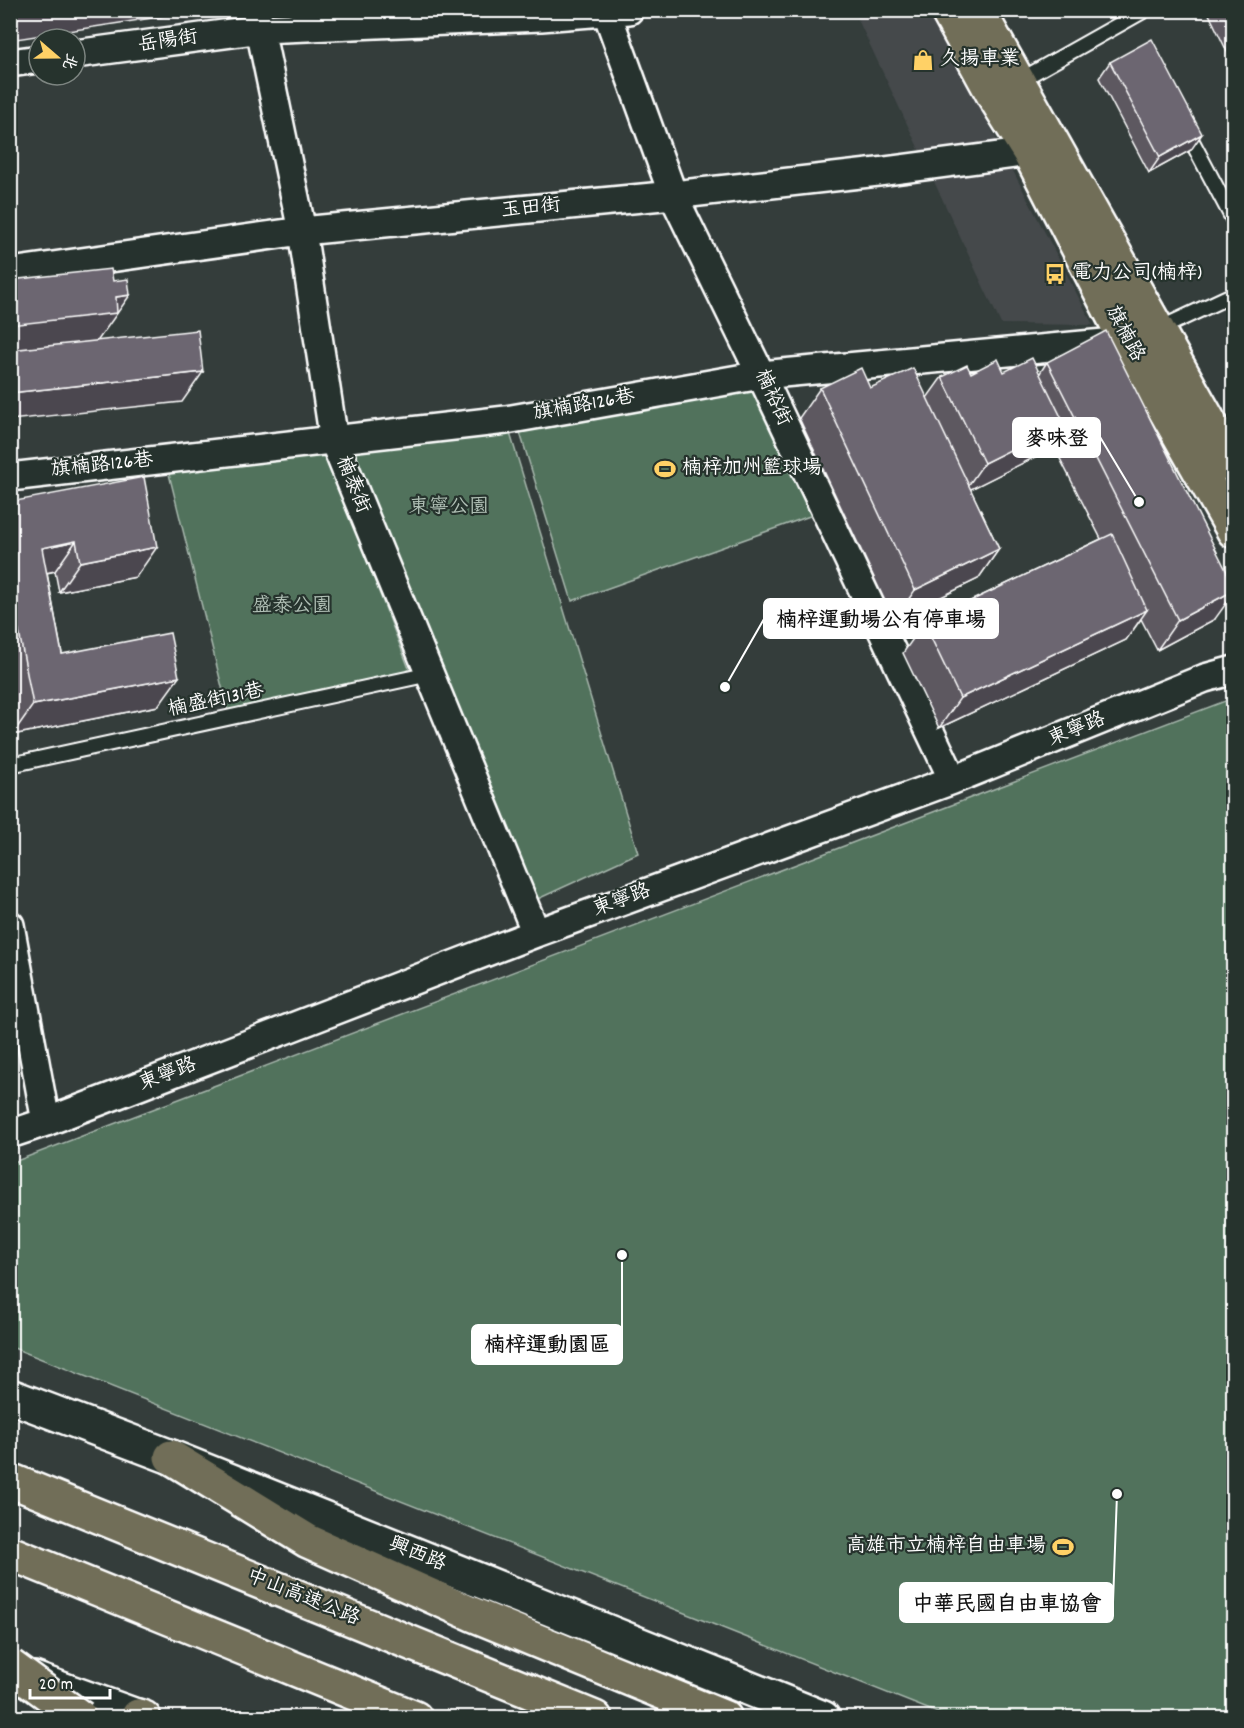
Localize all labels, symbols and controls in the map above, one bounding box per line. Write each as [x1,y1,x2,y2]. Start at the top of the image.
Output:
street label: 岳陽街 [136,24,200,60]
north arrow [27,27,87,87]
place label: 久揚車業 [940,46,1020,74]
shop icon: 久揚車業 [911,48,935,72]
text: 北 [55,50,82,73]
street label: 玉田街 [500,192,562,226]
place label: 電力公司(楠梓) [1072,260,1202,288]
bus stop icon: 電力公司(楠梓) [1043,262,1067,286]
street label: 旗楠路 [1098,301,1151,368]
street label: 楠裕街 [747,365,797,431]
street label: 旗楠路126巷 [531,383,638,429]
callout: 麥味登 [1013,418,1100,457]
text: 麥味登 [1026,426,1089,456]
street label: 旗楠路126巷 [49,447,156,485]
street label: 楠泰街 [328,452,376,518]
place label: 楠梓加州籃球場 [682,455,822,483]
sports icon: 楠梓加州籃球場 [653,457,677,481]
park label: 東寧公園 [409,494,489,522]
park label: 盛泰公園 [252,593,332,621]
callout: 楠梓運動場公有停車場 [764,599,998,638]
text: 楠梓運動場公有停車場 [776,607,986,637]
street label: 楠盛街131巷 [165,677,268,725]
street label: 東寧路 [1044,705,1111,754]
street label: 東寧路 [589,877,656,924]
street label: 東寧路 [135,1051,202,1099]
callout: 楠梓運動園區 [472,1325,622,1364]
text: 楠梓運動園區 [484,1332,610,1362]
street label: 興西路 [384,1531,451,1580]
place label: 高雄市立楠梓自由車場 [846,1533,1046,1561]
sports icon: 高雄市立楠梓自由車場 [1051,1535,1075,1559]
street label: 中山高速公路 [242,1563,365,1634]
callout: 中華民國自由車協會 [900,1583,1113,1622]
text: 中華民國自由車協會 [913,1591,1102,1621]
scale bar [30,1662,110,1700]
text: 20 m [39,1673,73,1698]

